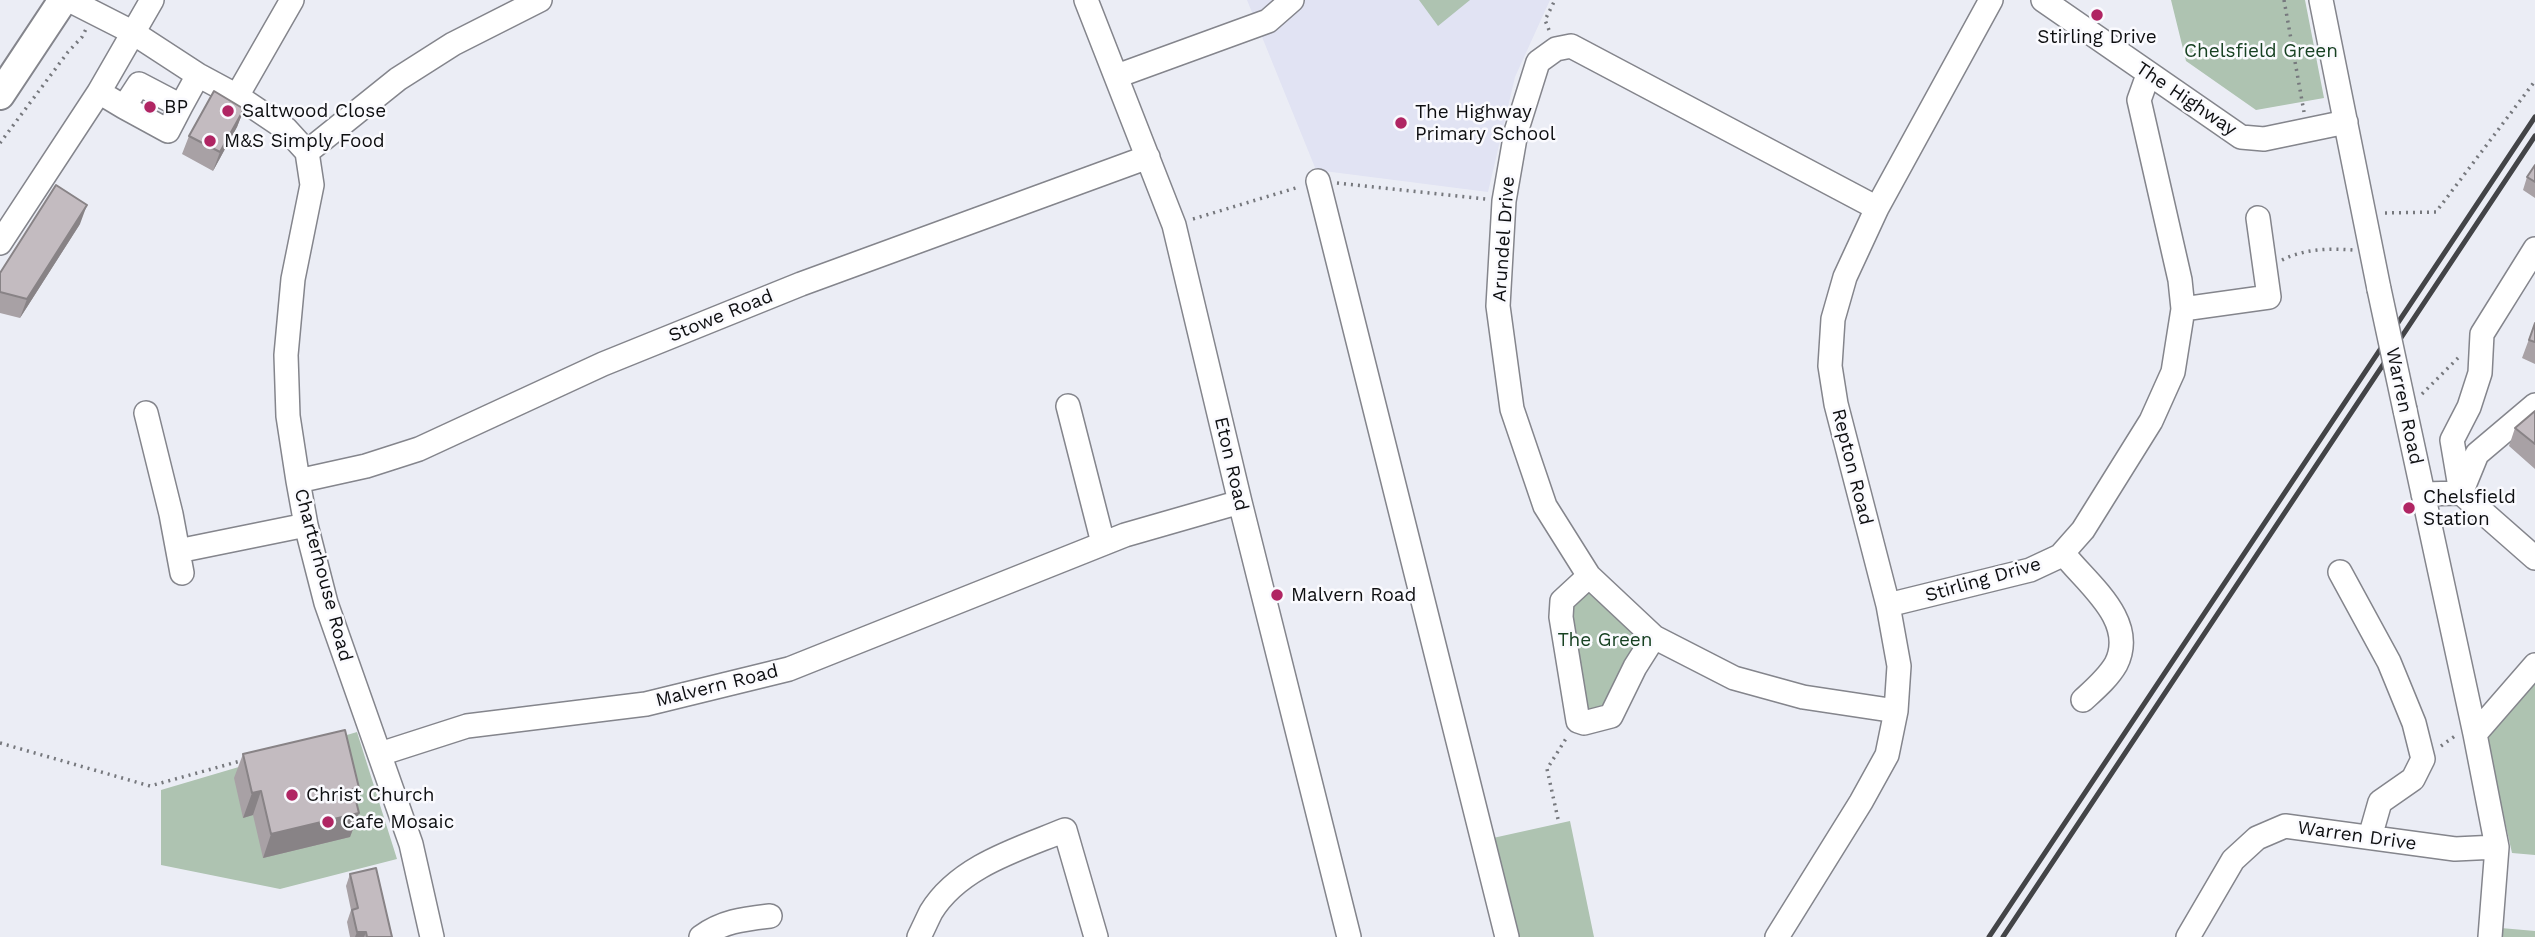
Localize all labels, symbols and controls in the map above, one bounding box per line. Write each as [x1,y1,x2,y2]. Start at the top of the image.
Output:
marker: Stirling Drive [2089,7,2105,23]
place label: Stirling Drive [2037,26,2157,48]
park label: Chelsfield Green [2184,40,2338,62]
street label: The Highway [2131,57,2241,141]
place label: BP [164,96,188,118]
marker: BP [142,99,158,115]
place label: Saltwood Close [242,100,386,122]
place label: The Highway Primary School [1415,101,1555,145]
marker: Saltwood Close [220,103,236,119]
marker: The Highway Primary School [1393,115,1409,131]
place label: M&S Simply Food [224,130,385,152]
marker: M&S Simply Food [202,133,218,149]
street label: Arundel Drive [1488,175,1520,303]
street label: Stowe Road [665,285,777,347]
street label: Warren Road [2380,345,2428,467]
street label: Repton Road [1827,407,1877,527]
street label: Eton Road [1209,415,1253,513]
street label: Charterhouse Road [289,486,357,664]
place label: Chelsfield Station [2423,486,2516,530]
marker: Chelsfield Station [2401,500,2417,516]
street label: Stirling Drive [1922,553,2044,607]
place label: Malvern Road [1291,584,1417,606]
marker: Malvern Road [1269,587,1285,603]
park label: The Green [1557,629,1653,651]
street label: Malvern Road [653,660,781,712]
place label: Christ Church [306,784,434,806]
marker: Christ Church [284,787,300,803]
place label: Cafe Mosaic [342,811,454,833]
marker: Cafe Mosaic [320,814,336,830]
street label: Warren Drive [2296,816,2418,856]

